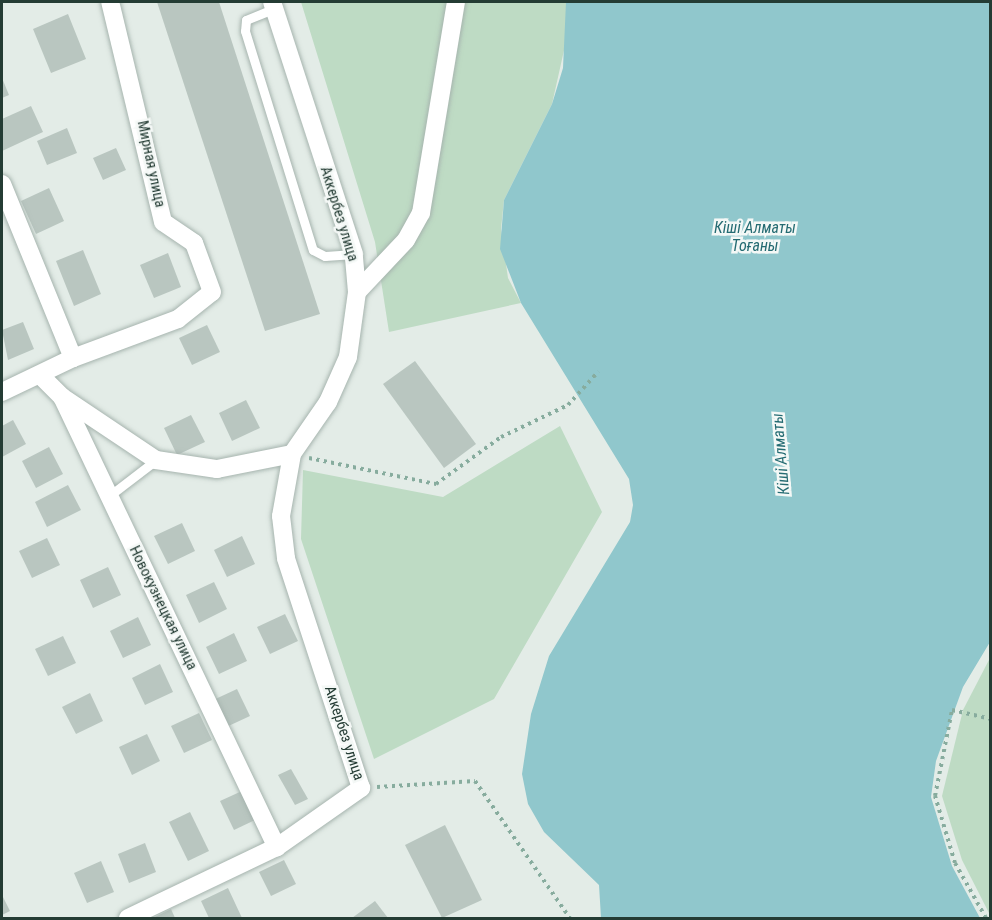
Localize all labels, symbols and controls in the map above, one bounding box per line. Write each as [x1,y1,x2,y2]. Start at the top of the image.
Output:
street label: Мирная улица [133,119,169,209]
street label: Аккербез улица [316,164,362,264]
water label: Кіші Алматы Тоғаны [714,218,796,256]
water label: Кіші Алматы [768,412,794,496]
street label: Новокузнецкая улица [125,543,201,673]
street label: Аккербез улица [320,684,368,782]

